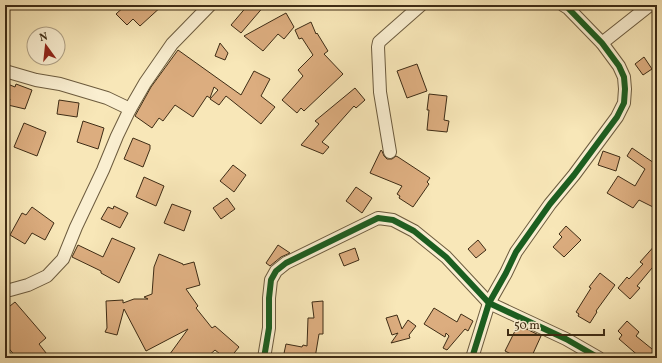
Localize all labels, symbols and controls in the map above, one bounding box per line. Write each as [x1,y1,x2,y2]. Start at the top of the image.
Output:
north arrow [26,26,66,66]
text: N [38,30,50,46]
scale bar [508,311,604,337]
text: 50 m [514,318,540,334]

